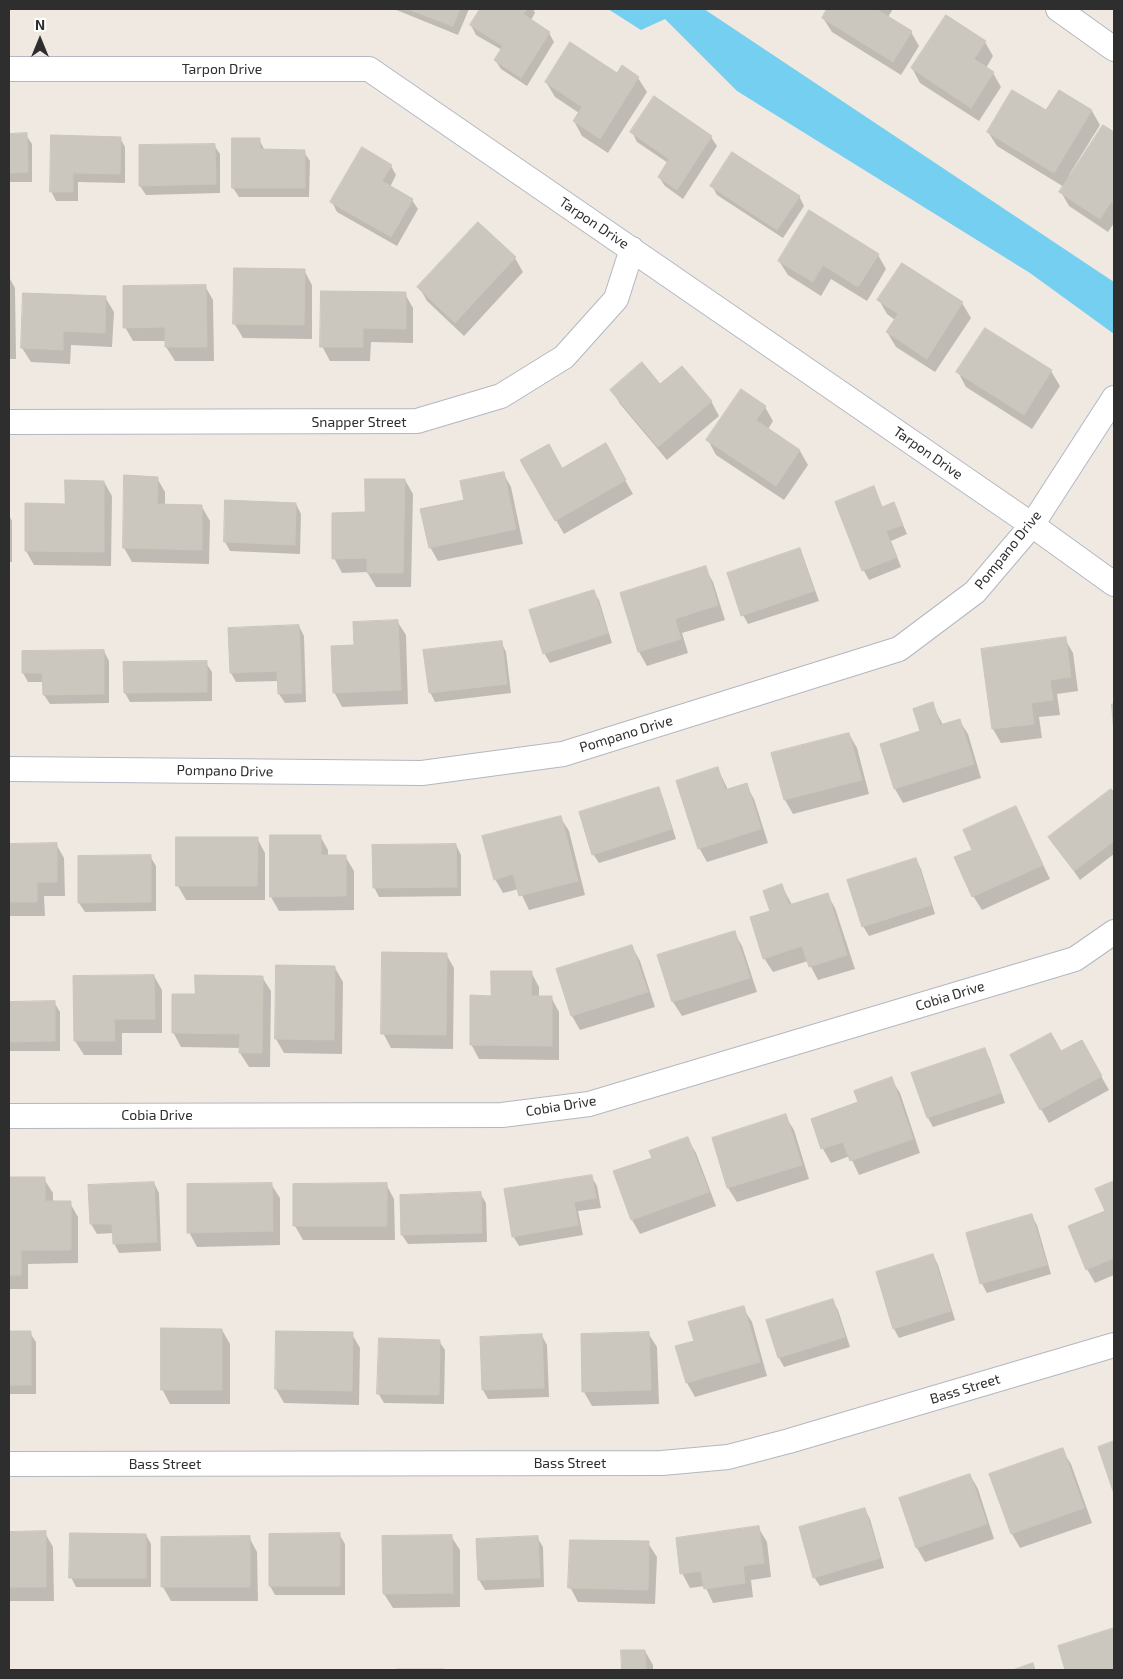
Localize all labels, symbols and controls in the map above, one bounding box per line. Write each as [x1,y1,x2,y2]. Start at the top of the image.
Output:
north arrow [15,15,65,65]
text: N [35,16,45,33]
street label: Tarpon Drive [182,61,262,77]
street label: Tarpon Drive [556,193,632,253]
street label: Snapper Street [311,414,407,430]
street label: Tarpon Drive [890,423,966,483]
street label: Pompano Drive [971,507,1045,593]
street label: Pompano Drive [577,712,675,756]
street label: Pompano Drive [177,762,273,780]
street label: Cobia Drive [913,978,987,1014]
street label: Cobia Drive [524,1092,598,1120]
street label: Cobia Drive [121,1107,193,1123]
street label: Bass Street [928,1370,1002,1408]
street label: Bass Street [534,1455,606,1471]
street label: Bass Street [129,1456,201,1472]

